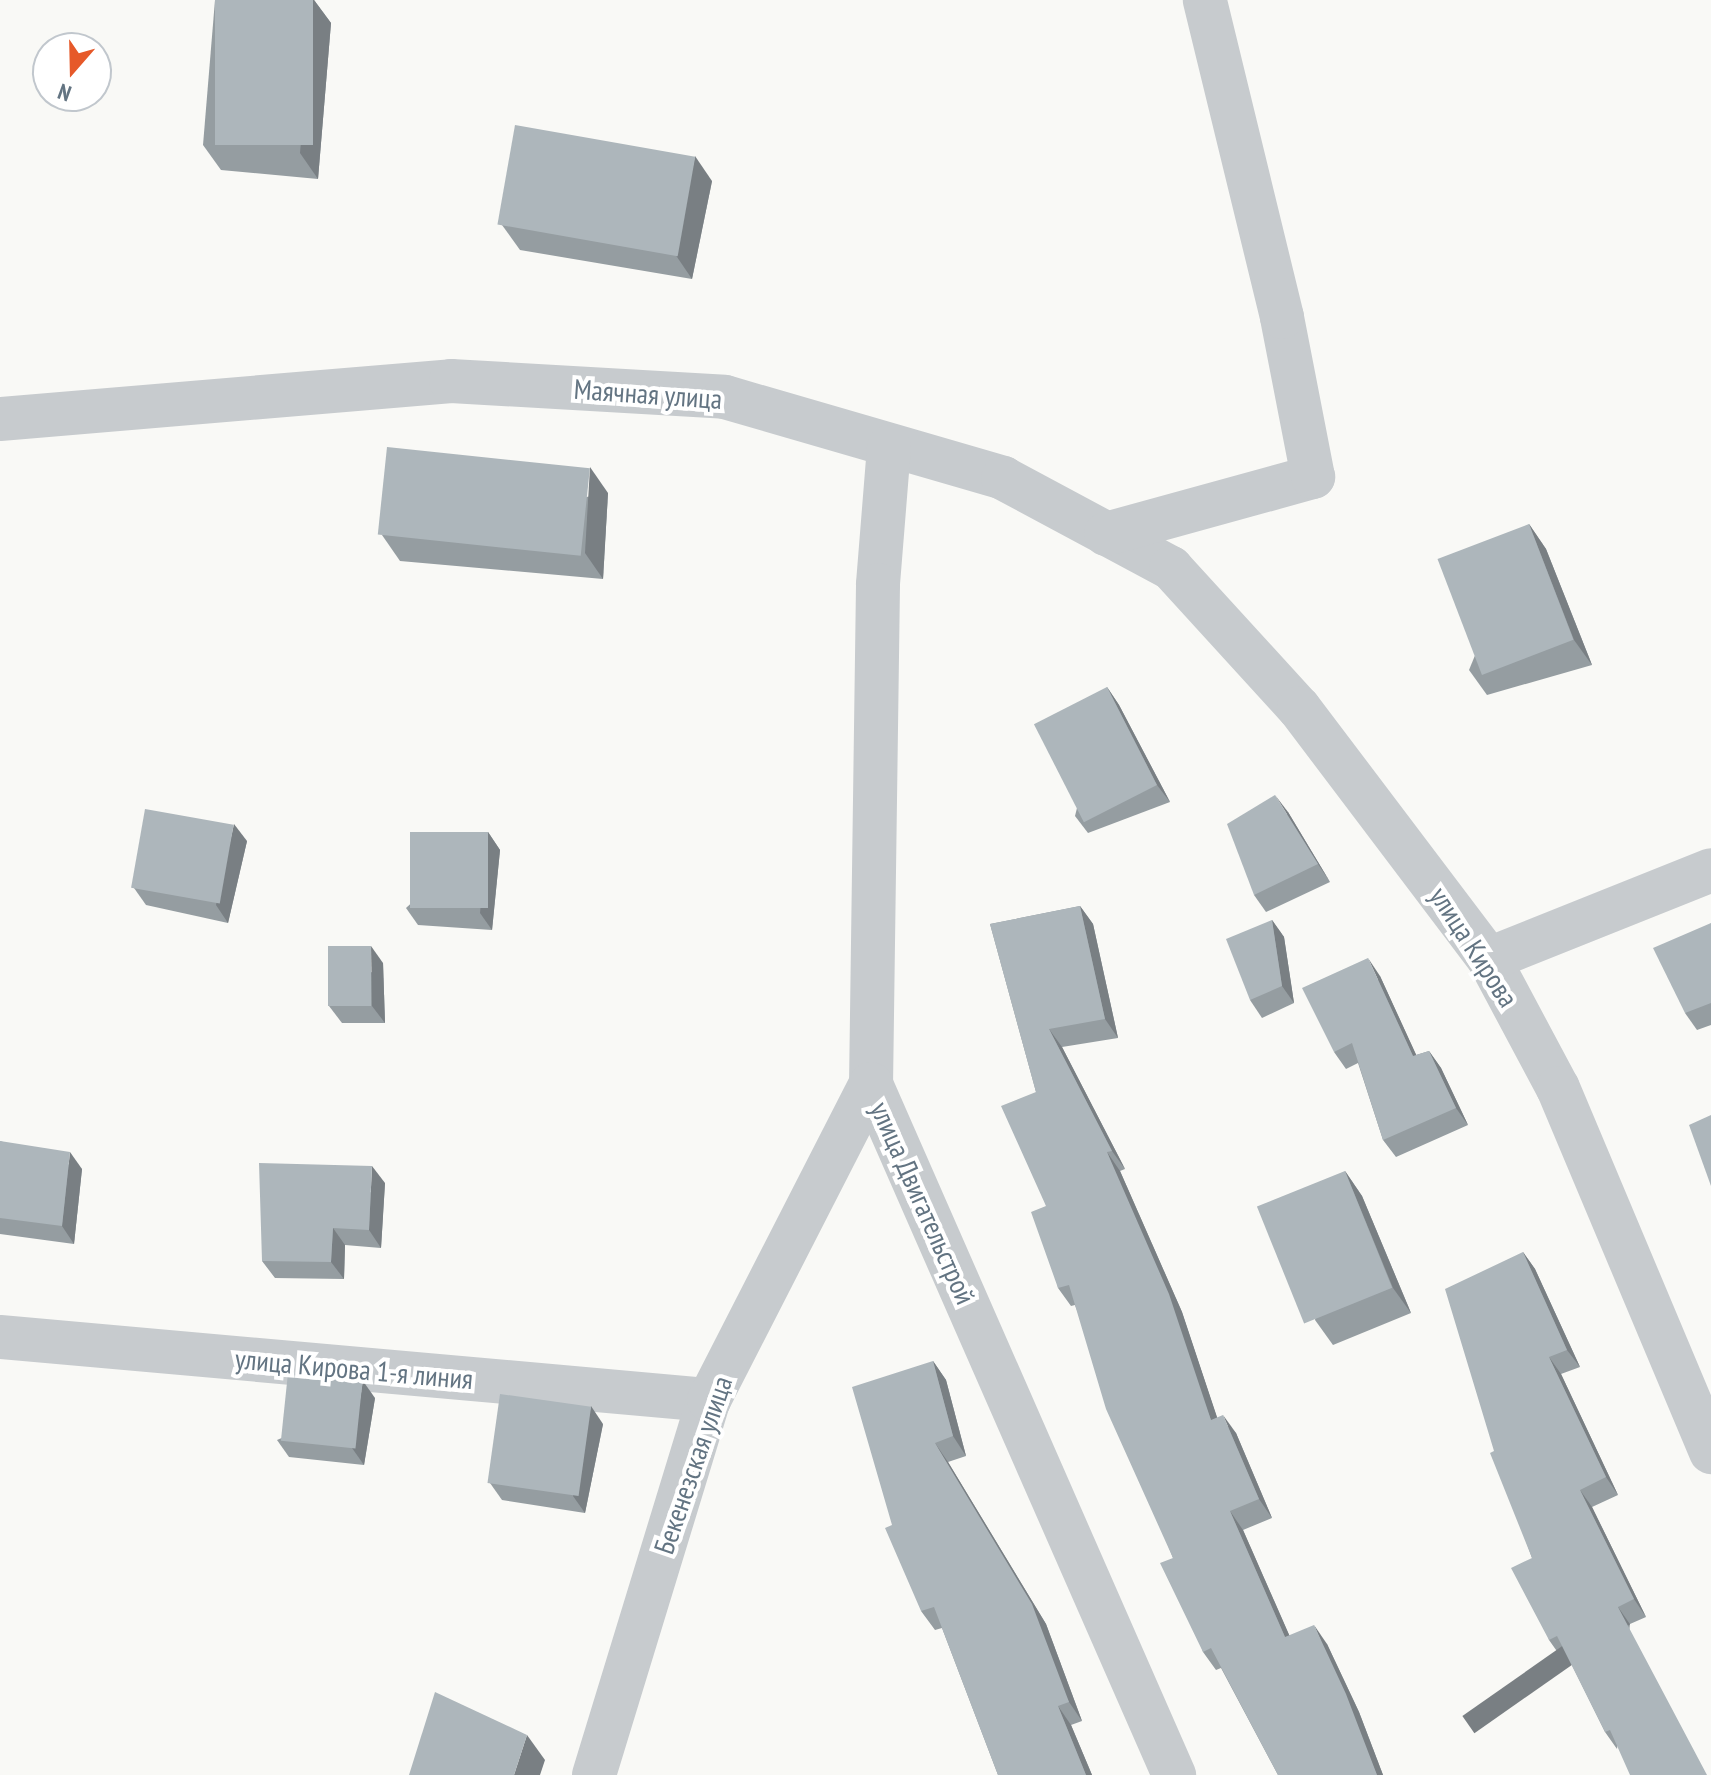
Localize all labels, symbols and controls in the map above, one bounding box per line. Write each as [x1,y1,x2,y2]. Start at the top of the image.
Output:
north arrow [32,32,112,112]
text: N [54,77,75,108]
street label: Маячная улица [573,372,723,416]
street label: улица Кирова [1423,881,1525,1013]
street label: улица Двигательстрой [863,1096,983,1310]
street label: улица Кирова 1-я линия [234,1342,474,1396]
street label: Бекенезская улица [647,1372,739,1558]

